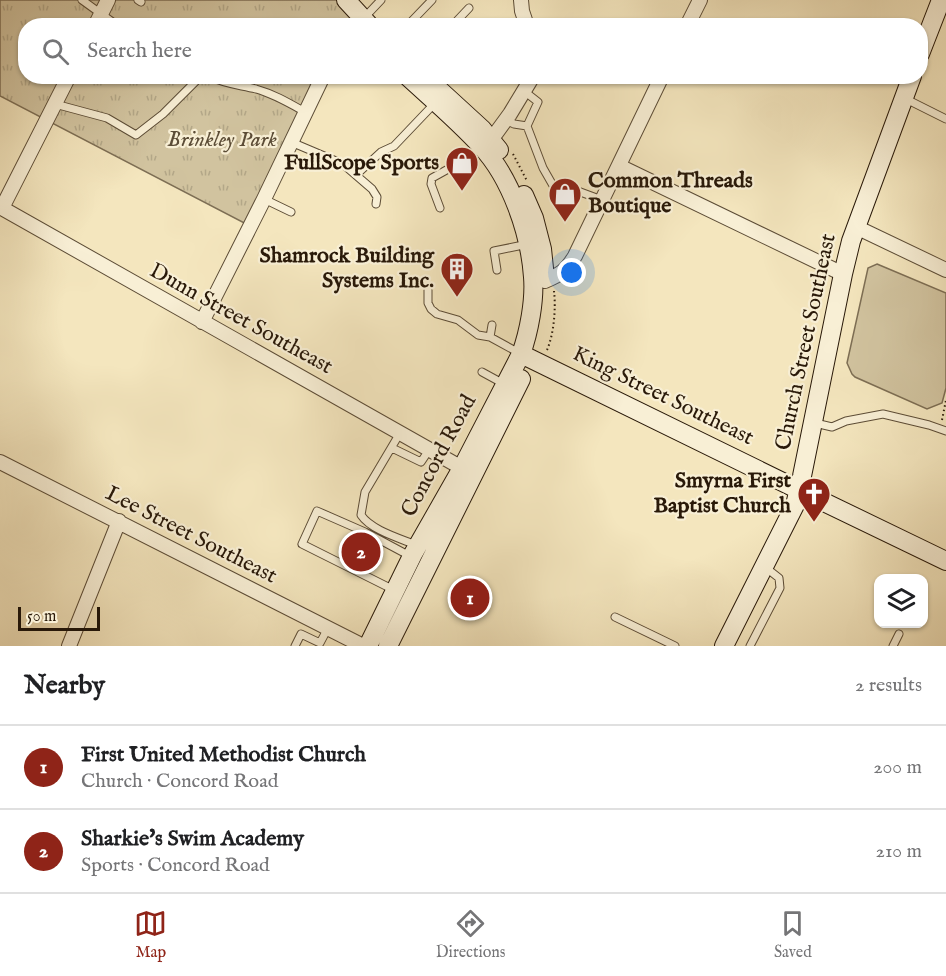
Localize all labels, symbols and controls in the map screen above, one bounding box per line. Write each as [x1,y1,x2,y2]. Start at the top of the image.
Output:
search box [18,18,928,84]
icon: search [39,35,72,68]
text: Search here [87,37,192,65]
park label: Brinkley Park [167,126,277,154]
shop icon: FullScope Sports [444,145,480,192]
place label: FullScope Sports [284,149,439,177]
place label: Common Threads Boutique [588,167,753,220]
shop icon: Common Threads Boutique [547,176,583,223]
street label: Church Street Southeast [769,231,843,453]
place label: Shamrock Building Systems Inc. [259,242,435,295]
building icon: Shamrock Building Systems Inc. [439,251,475,298]
street label: Dunn Street Southeast [144,257,338,381]
your location [557,258,586,287]
street label: King Street Southeast [568,340,759,452]
street label: Concord Road [395,390,483,522]
place label: Smyrna First Baptist Church [654,467,791,520]
church icon: Smyrna First Baptist Church [796,476,832,523]
street label: Lee Street Southeast [101,480,282,591]
pin: 2 [342,530,380,574]
map controls [874,574,928,628]
button: layers [874,574,928,628]
pin: 1 [450,576,490,620]
scale bar [18,604,100,632]
text: 50 m [27,607,56,627]
text: Nearby [24,669,105,702]
text: 2 results [855,673,922,698]
text: First United Methodist Church [81,741,366,769]
text: 1 [40,755,47,780]
text: 200 m [873,755,922,780]
text: Church · Concord Road [81,769,278,794]
text: Sharkie's Swim Academy [81,825,304,853]
text: 2 [39,839,48,864]
text: 210 m [876,839,922,864]
text: Sports · Concord Road [81,853,270,878]
tab: Map [134,907,167,963]
tab: Directions [436,907,505,963]
tab: Saved [774,907,812,963]

